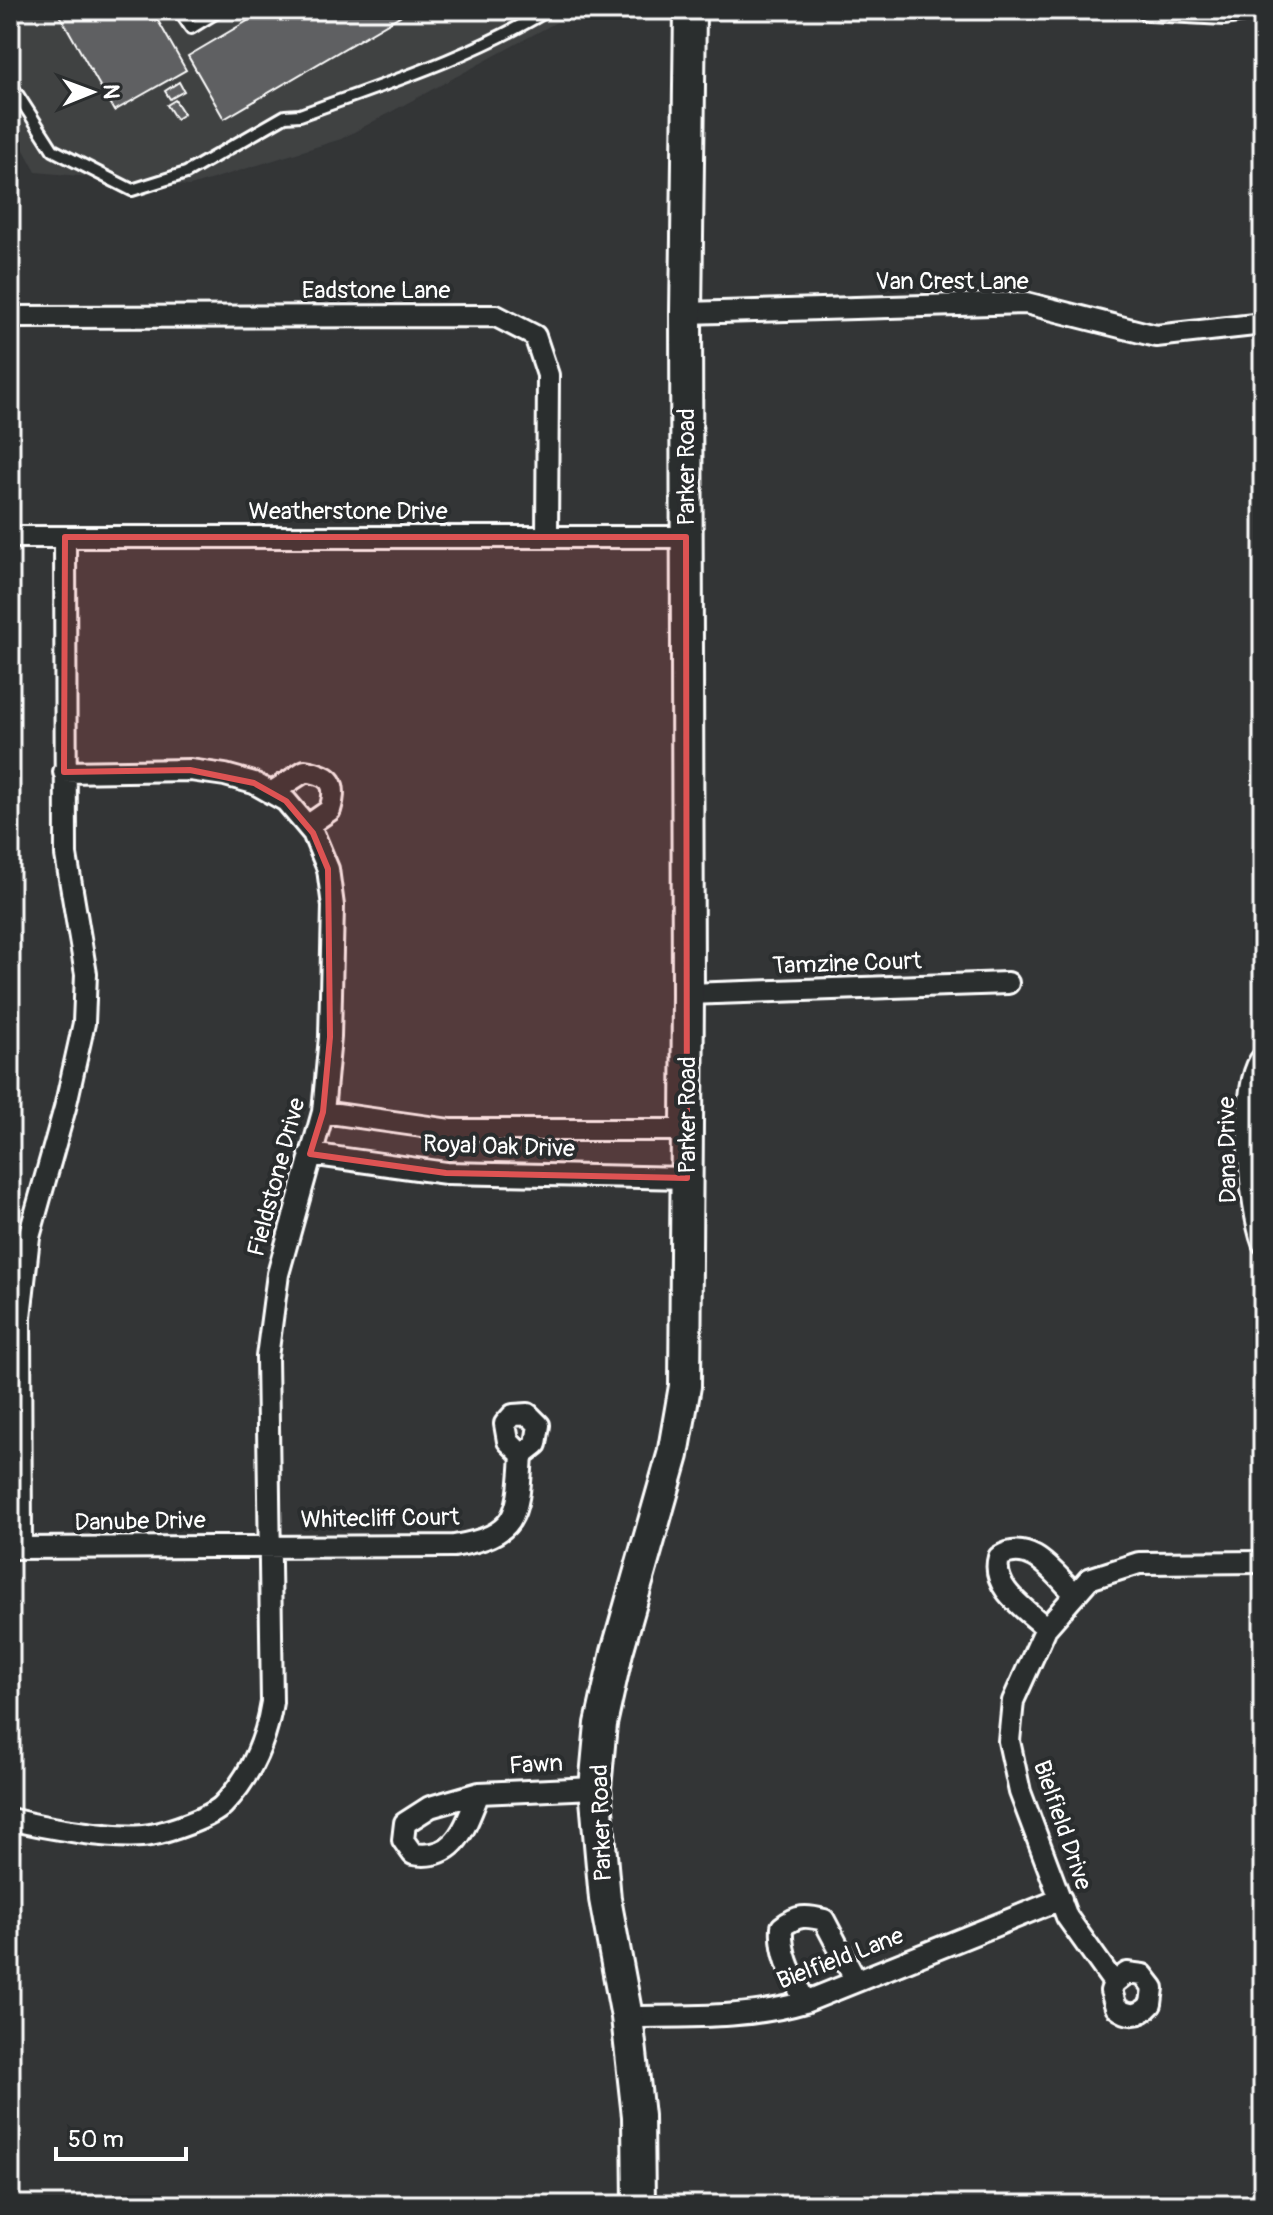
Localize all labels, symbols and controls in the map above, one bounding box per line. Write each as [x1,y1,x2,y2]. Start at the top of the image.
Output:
north arrow [52,52,132,132]
text: N [97,84,125,99]
street label: Van Crest Lane [875,267,1029,296]
street label: Eadstone Lane [302,276,450,305]
street label: Parker Road [672,408,701,526]
street label: Weatherstone Drive [248,497,448,526]
street label: Tamzine Court [772,946,923,981]
street label: Parker Road [673,1056,702,1174]
street label: Fieldstone Drive [241,1095,312,1260]
street label: Dana Drive [1212,1096,1243,1204]
street label: Royal Oak Drive [423,1129,576,1164]
street label: Whitecliff Court [300,1503,460,1534]
street label: Danube Drive [74,1506,206,1537]
street label: Fawn [508,1749,564,1780]
street label: Bielfield Drive [1027,1757,1098,1894]
street label: Parker Road [585,1764,618,1882]
street label: Bielfield Lane [773,1921,908,1996]
scale bar [56,2111,186,2161]
text: 50 m [68,2125,124,2154]

